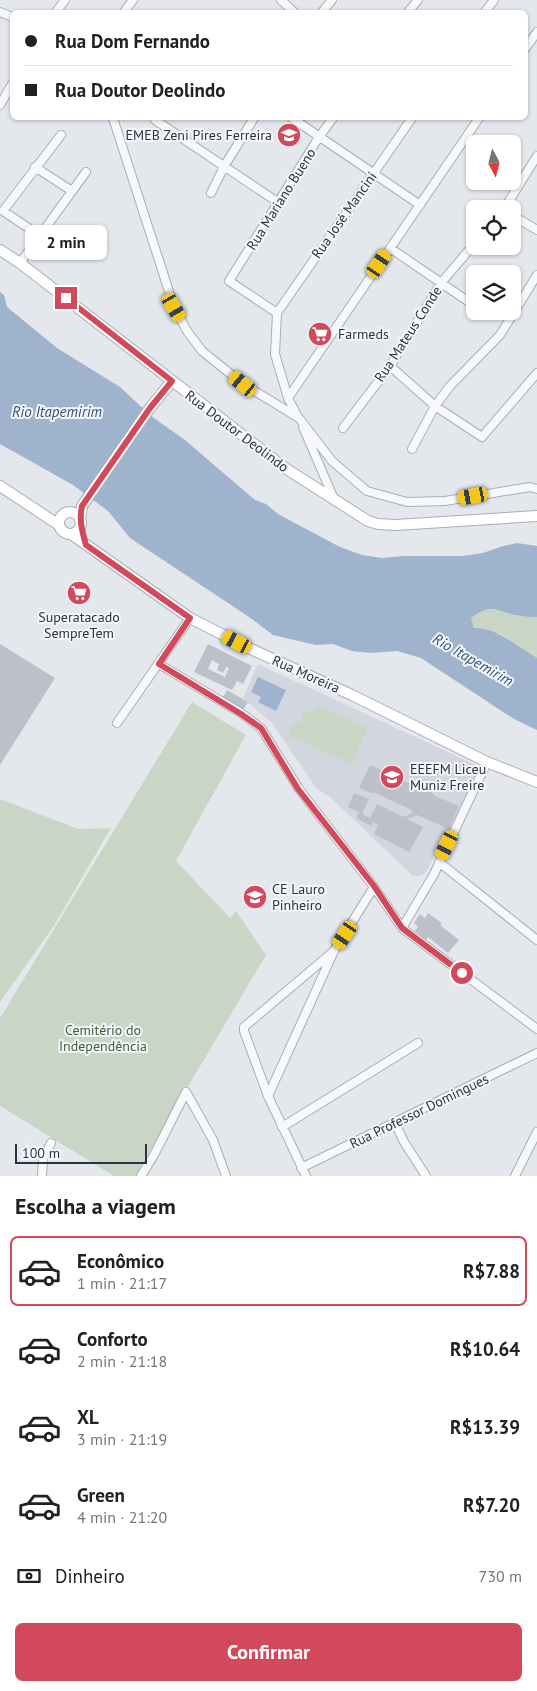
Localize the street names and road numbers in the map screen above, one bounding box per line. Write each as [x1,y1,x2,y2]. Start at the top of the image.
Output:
street label: Rua Mariano Bueno [242,145,320,253]
street label: Rua José Mancini [307,168,381,262]
street label: Rua Mateus Conde [370,283,446,385]
street label: Rua Doutor Deolindo [182,386,292,476]
street label: Rua Moreira [269,651,343,697]
street label: Rua Professor Domingues [346,1069,492,1153]

